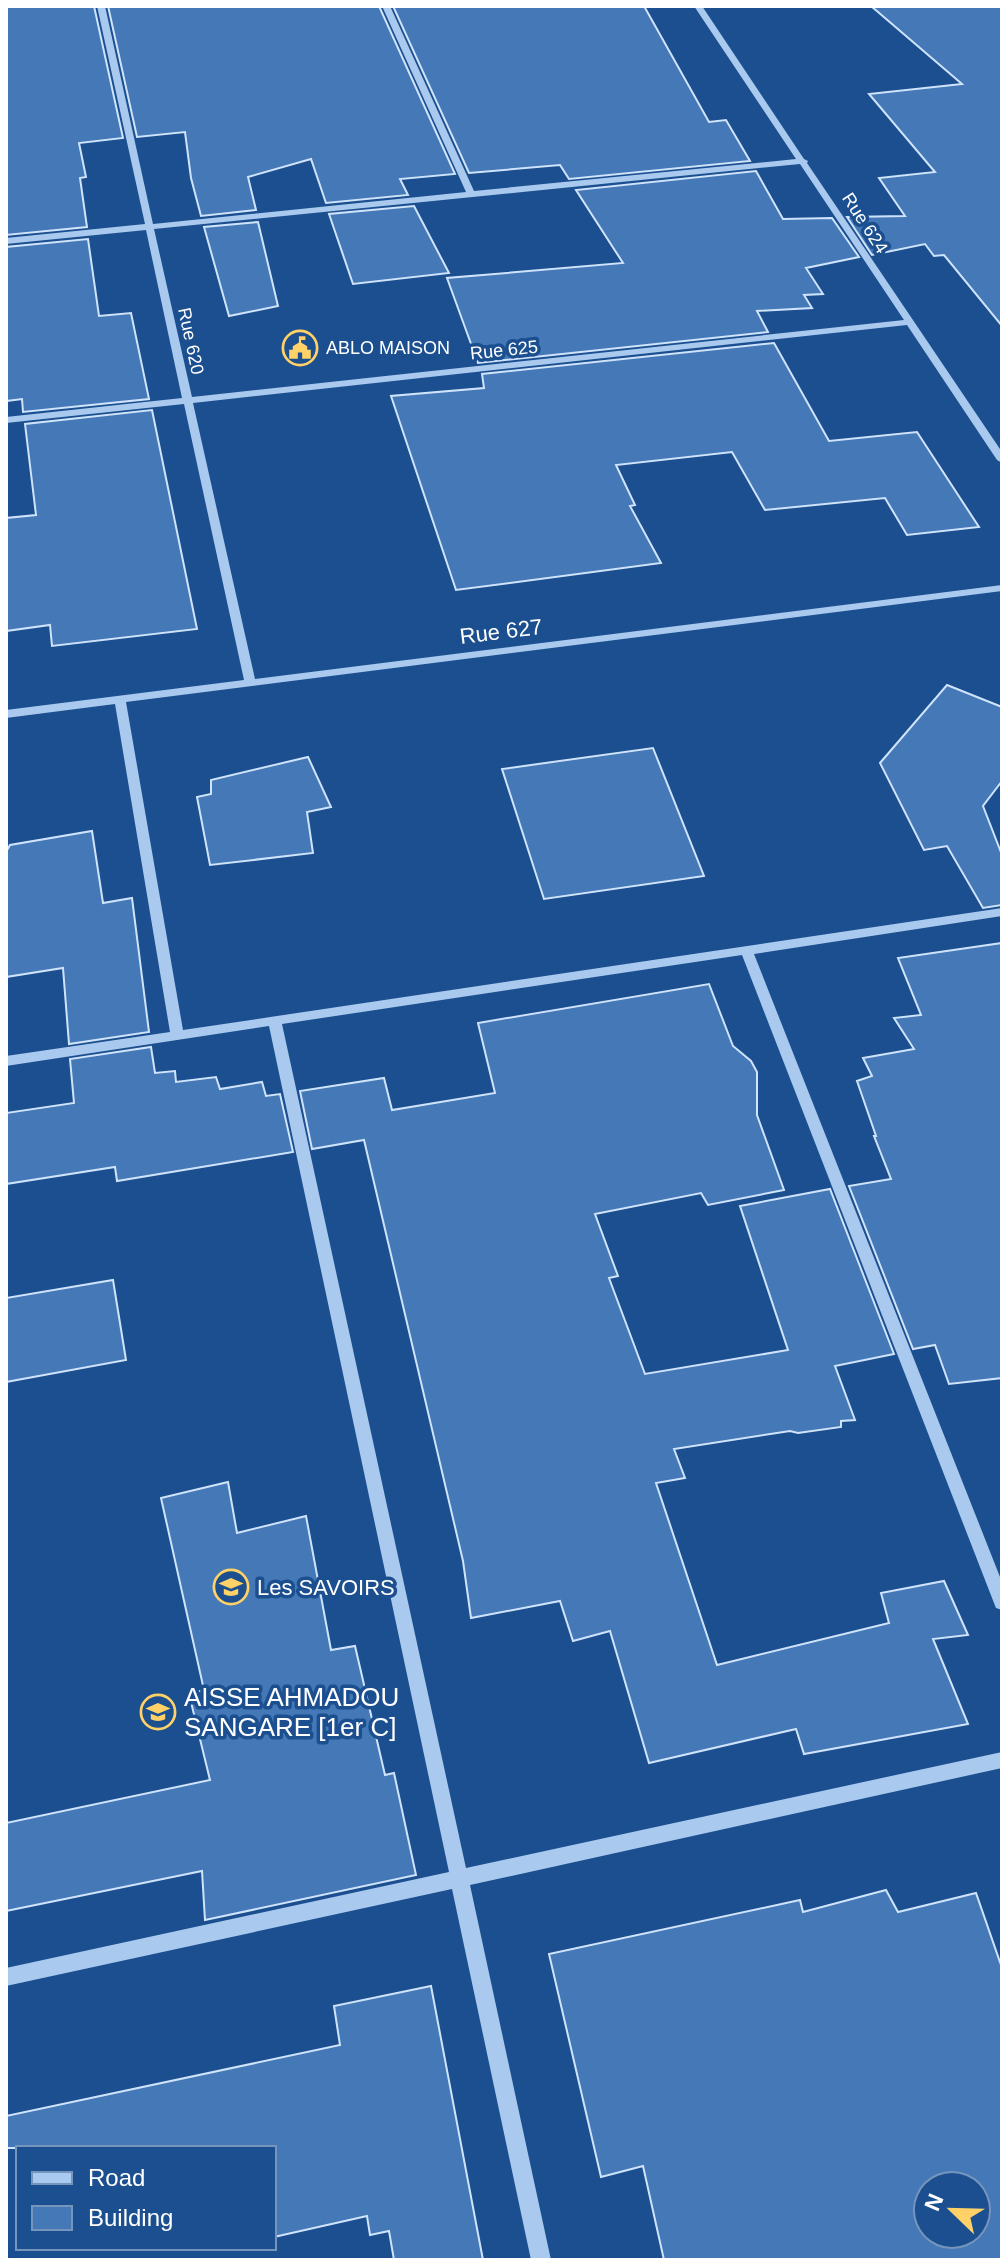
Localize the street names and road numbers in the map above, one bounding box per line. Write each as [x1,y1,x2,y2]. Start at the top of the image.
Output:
street label: Rue 624 [838,189,892,257]
street label: Rue 620 [174,306,208,376]
street label: Rue 625 [469,336,539,364]
street label: Rue 627 [458,614,544,649]

